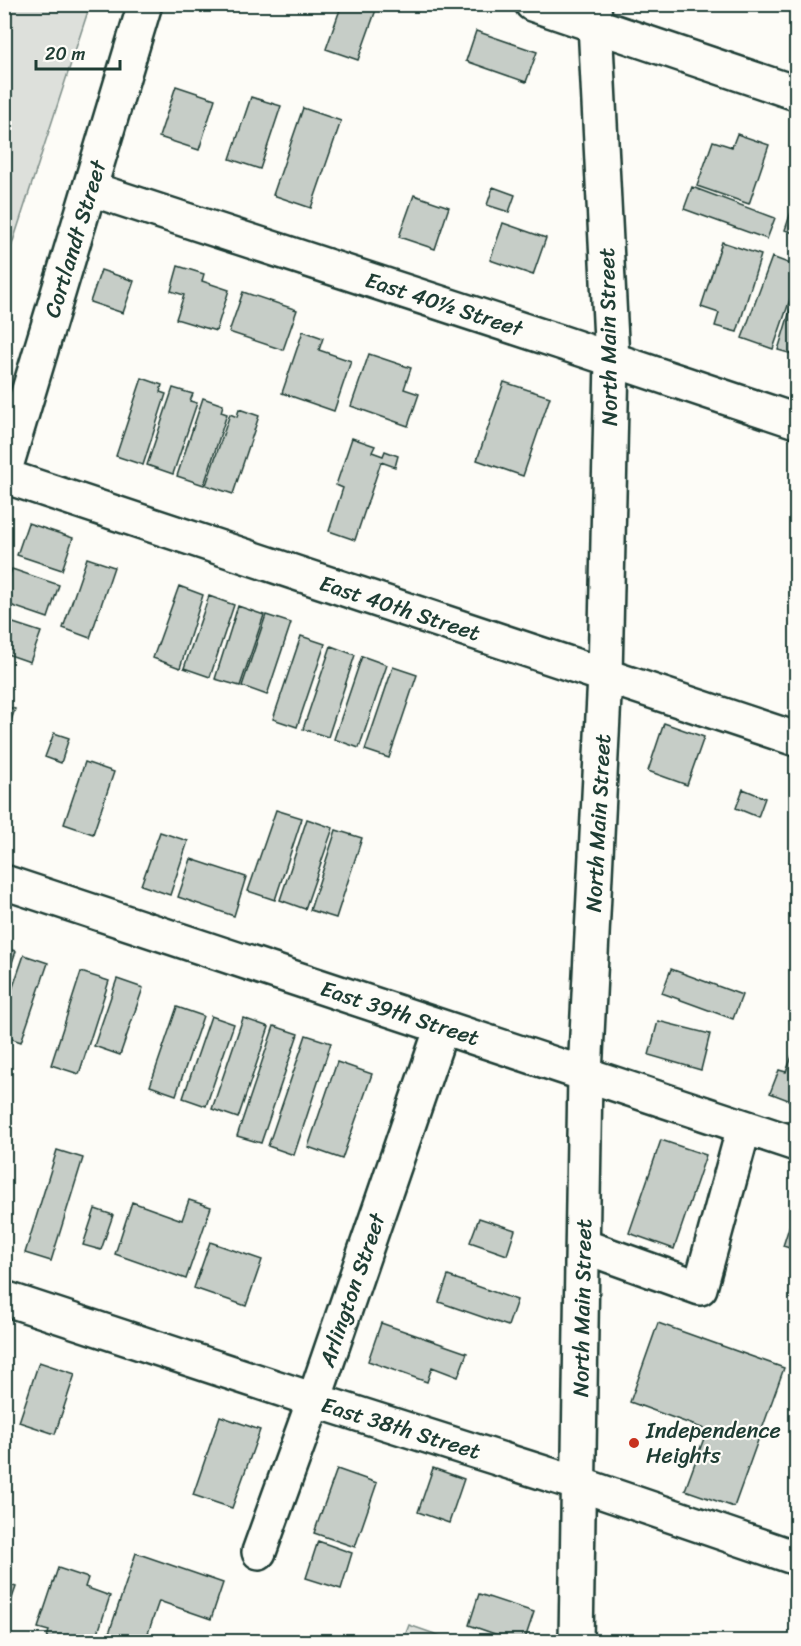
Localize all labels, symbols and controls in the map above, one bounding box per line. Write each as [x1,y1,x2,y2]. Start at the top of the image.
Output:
scale bar [36,33,120,71]
text: 20 m [45,38,85,70]
street label: Cortlandt Street [33,154,118,323]
street label: North Main Street [587,247,629,427]
street label: East 40½ Street [360,260,529,348]
street label: East 40th Street [314,564,486,652]
street label: North Main Street [574,733,622,913]
street label: East 39th Street [315,969,485,1057]
street label: Arlington Street [307,1207,397,1373]
street label: North Main Street [561,1218,603,1398]
street label: East 38th Street [316,1385,486,1471]
place label: Independence Heights [645,1411,781,1475]
marker: Independence Heights [627,1436,641,1450]

